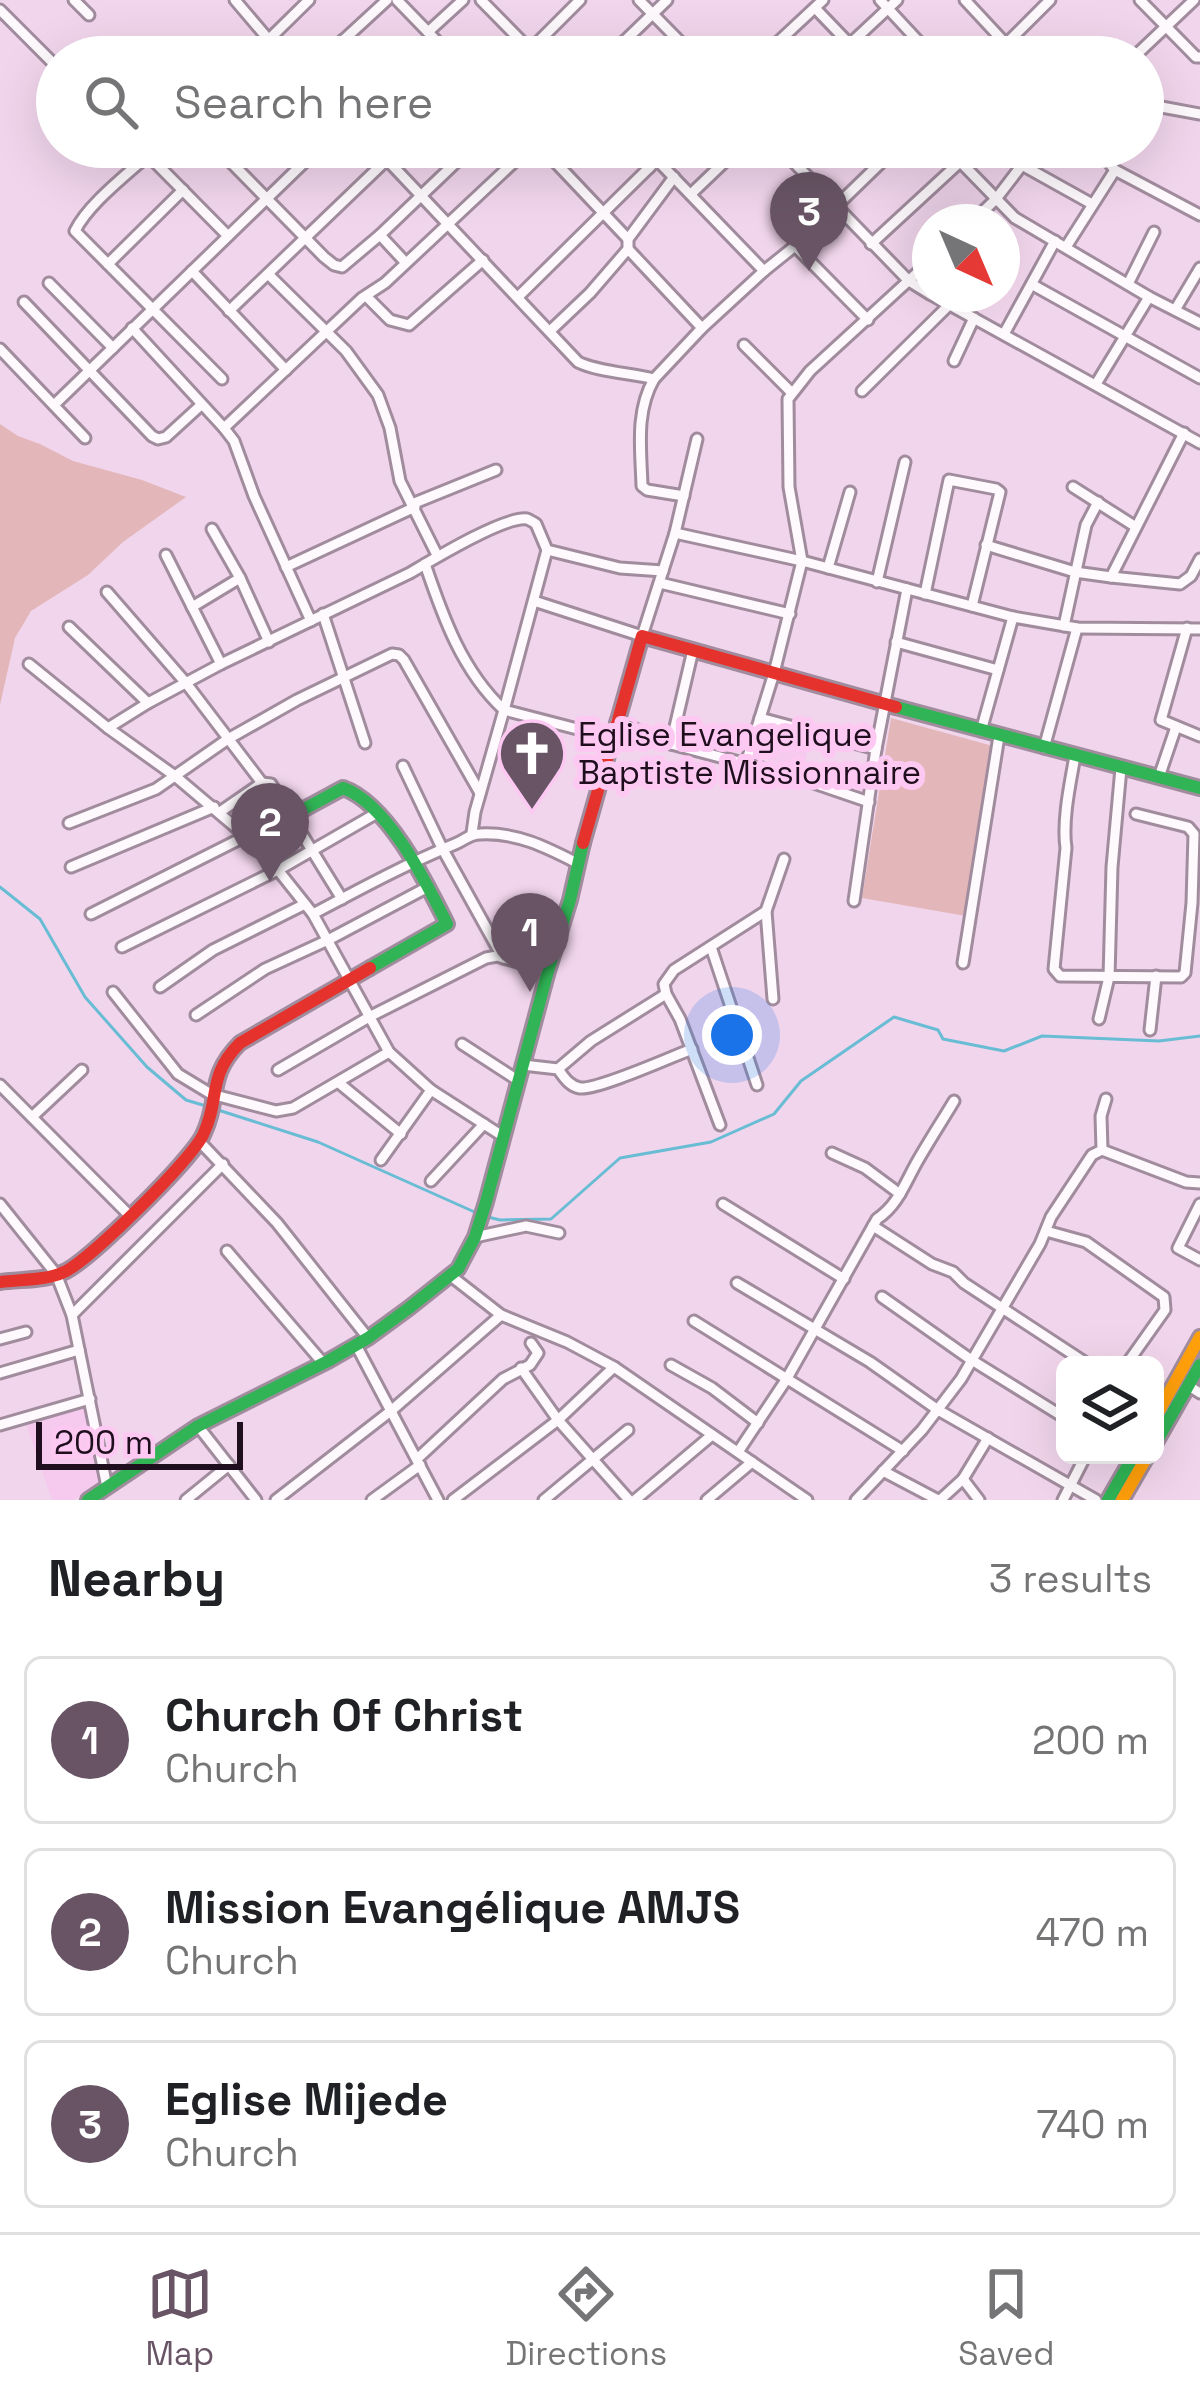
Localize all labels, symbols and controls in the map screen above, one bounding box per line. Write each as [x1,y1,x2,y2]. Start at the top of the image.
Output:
search box [36,36,1164,168]
icon: search [78,69,144,135]
text: Search here [174,74,433,131]
pin: 3 [770,172,848,271]
north arrow [912,204,1020,312]
place label: Eglise Evangelique Baptiste Missionnaire [578,714,921,794]
church icon: Eglise Evangelique Baptiste Missionnaire [497,718,567,812]
pin: 2 [231,783,309,882]
pin: 1 [491,893,569,992]
your location [702,1005,762,1065]
map controls [1056,1356,1164,1464]
button: layers [1056,1356,1164,1464]
scale bar [36,1416,243,1469]
text: 200 m [54,1422,153,1464]
text: Nearby [48,1546,225,1611]
text: 3 results [989,1554,1152,1603]
text: Church Of Christ [165,1687,523,1744]
text: 1 [81,1716,99,1765]
text: 200 m [1032,1716,1149,1765]
text: Church [165,1744,299,1793]
text: Mission Evangélique AMJS [165,1879,740,1936]
text: 2 [78,1908,102,1957]
text: 470 m [1036,1908,1149,1957]
text: Church [165,1936,299,1985]
text: Eglise Mijede [165,2071,448,2128]
text: 3 [78,2100,102,2149]
text: 740 m [1036,2100,1149,2149]
text: Church [165,2128,299,2177]
tab: Map [146,2261,214,2375]
tab: Directions [505,2261,667,2375]
tab: Saved [958,2261,1054,2375]

